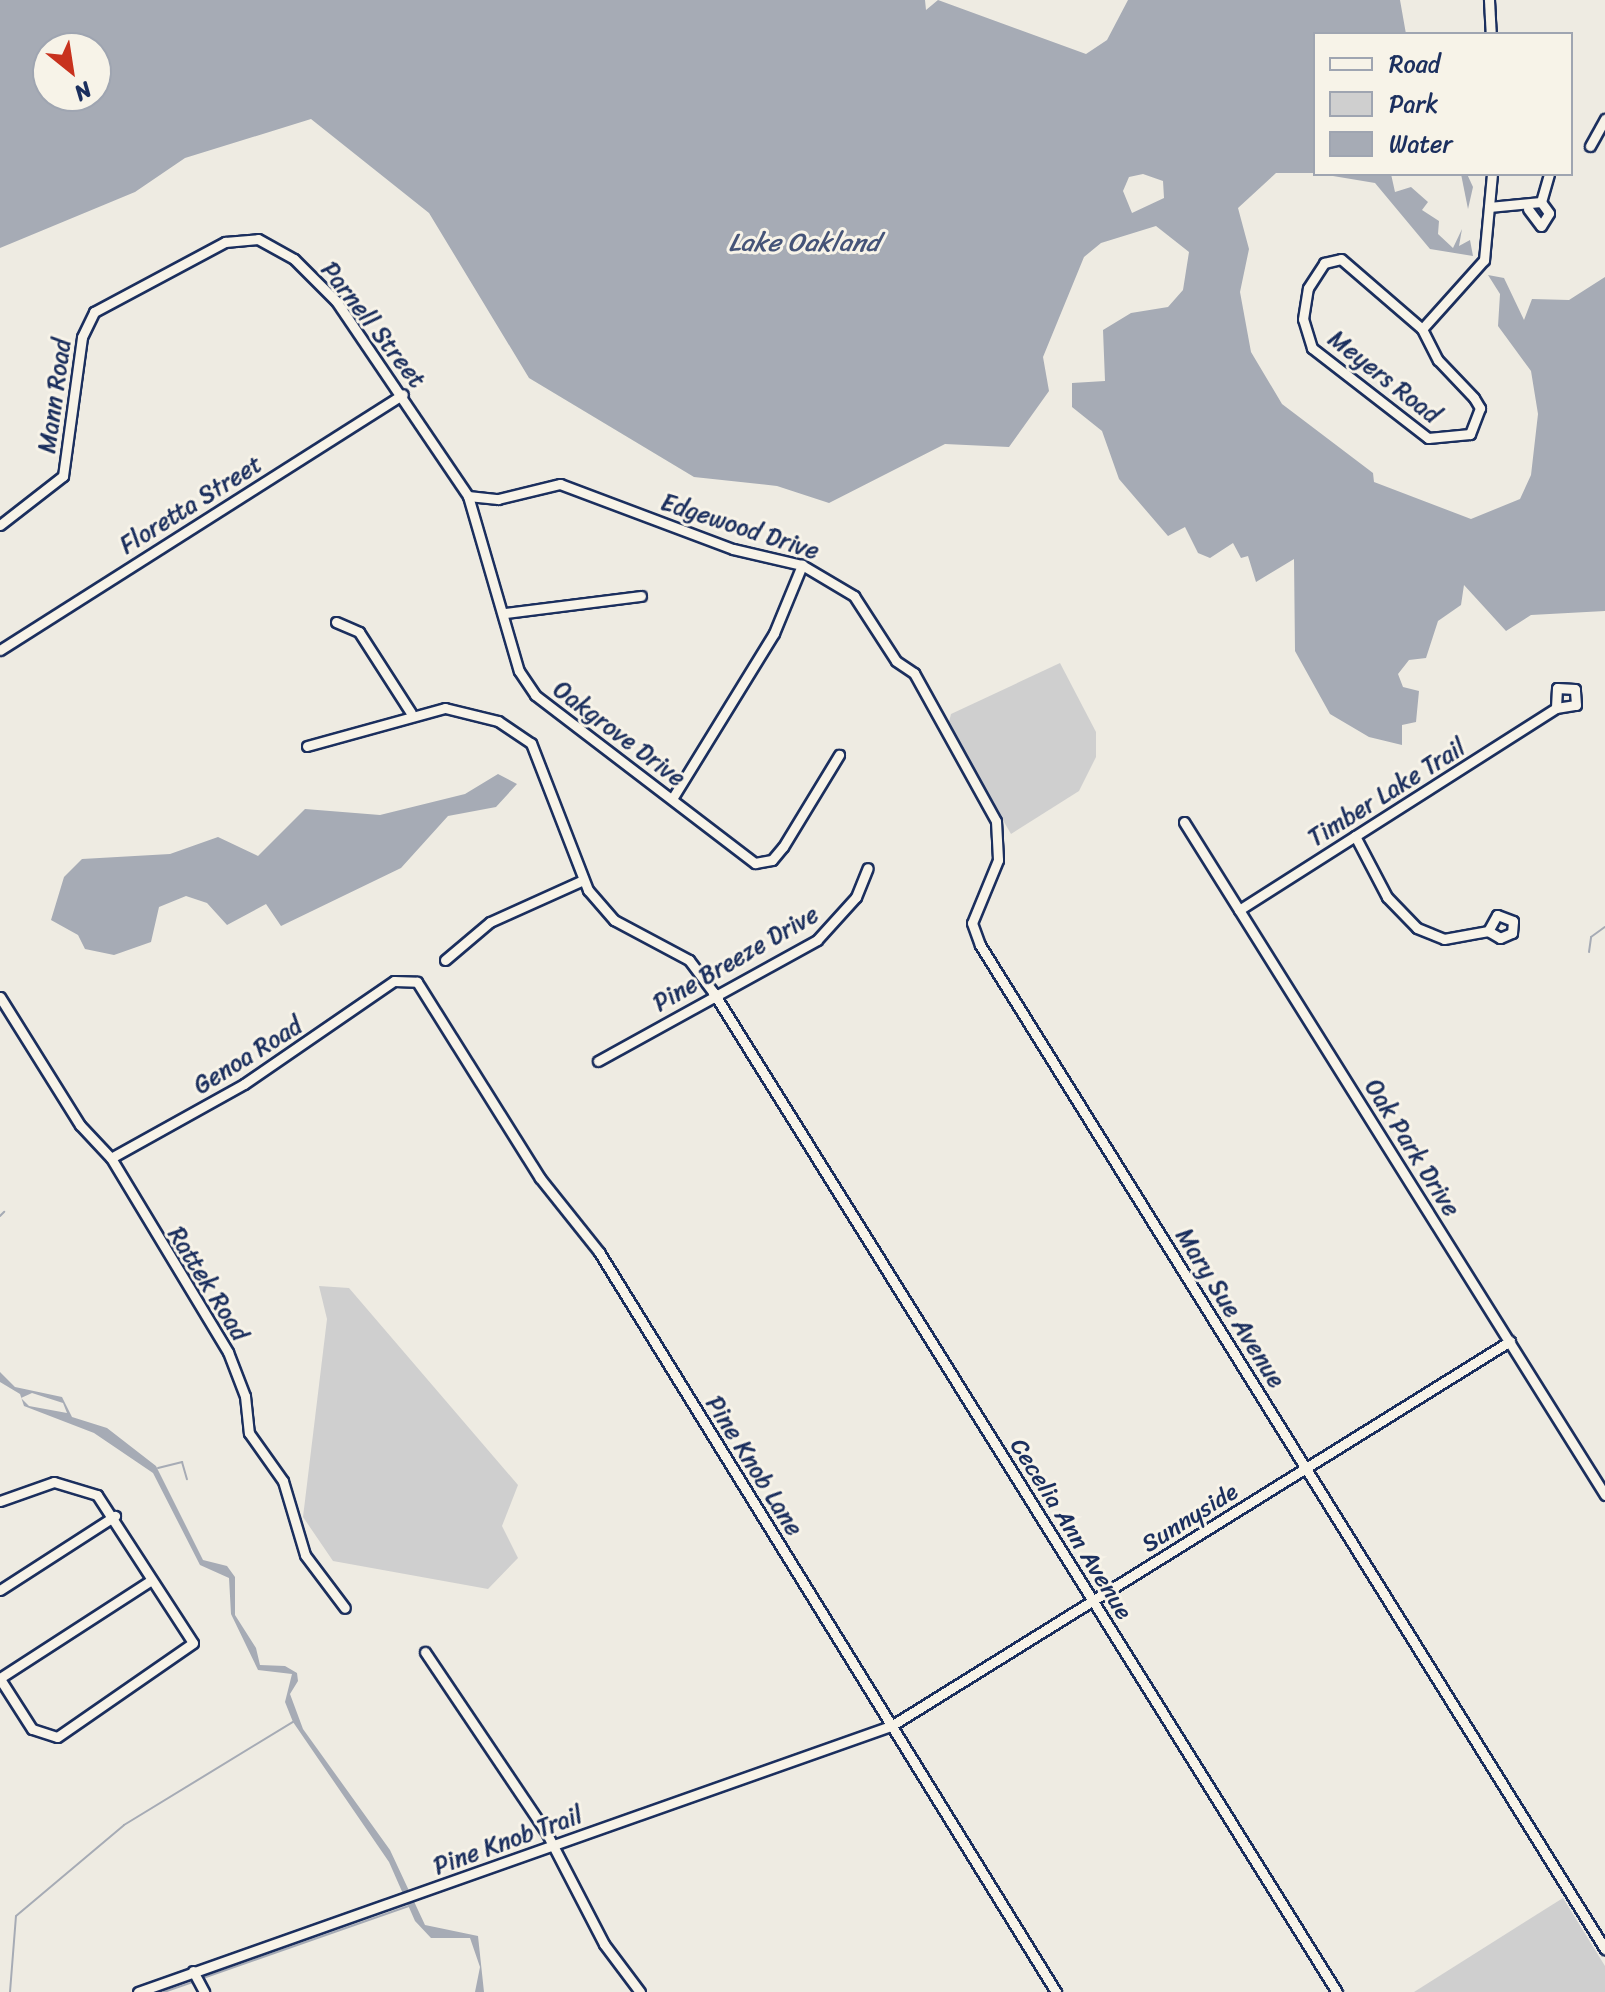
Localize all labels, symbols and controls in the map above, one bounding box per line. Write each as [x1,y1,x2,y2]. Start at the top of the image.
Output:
north arrow [32,32,112,112]
legend [1313,32,1573,176]
text: Road [1389,43,1440,85]
text: N [67,71,100,112]
text: Park [1389,83,1438,125]
text: Water [1389,123,1452,165]
water label: Lake Oakland [729,227,879,259]
street label: Parnell Street [315,256,431,394]
street label: Meyers Road [1322,324,1446,430]
street label: Mann Road [33,337,77,455]
street label: Floretta Street [115,450,267,560]
street label: Edgewood Drive [657,488,823,566]
street label: Oakgrove Drive [547,675,691,793]
street label: Timber Lake Trail [1303,733,1471,853]
street label: Pine Breeze Drive [648,900,824,1018]
street label: Genoa Road [189,1011,307,1101]
street label: Oak Park Drive [1358,1074,1466,1222]
street label: Rattek Road [162,1222,254,1346]
street label: Mary Sue Avenue [1169,1223,1291,1393]
street label: Pine Knob Lane [699,1391,809,1541]
street label: Cecelia Ann Avenue [1004,1433,1138,1625]
street label: Sunnyside [1137,1477,1243,1559]
street label: Pine Knob Trail [429,1800,587,1882]

